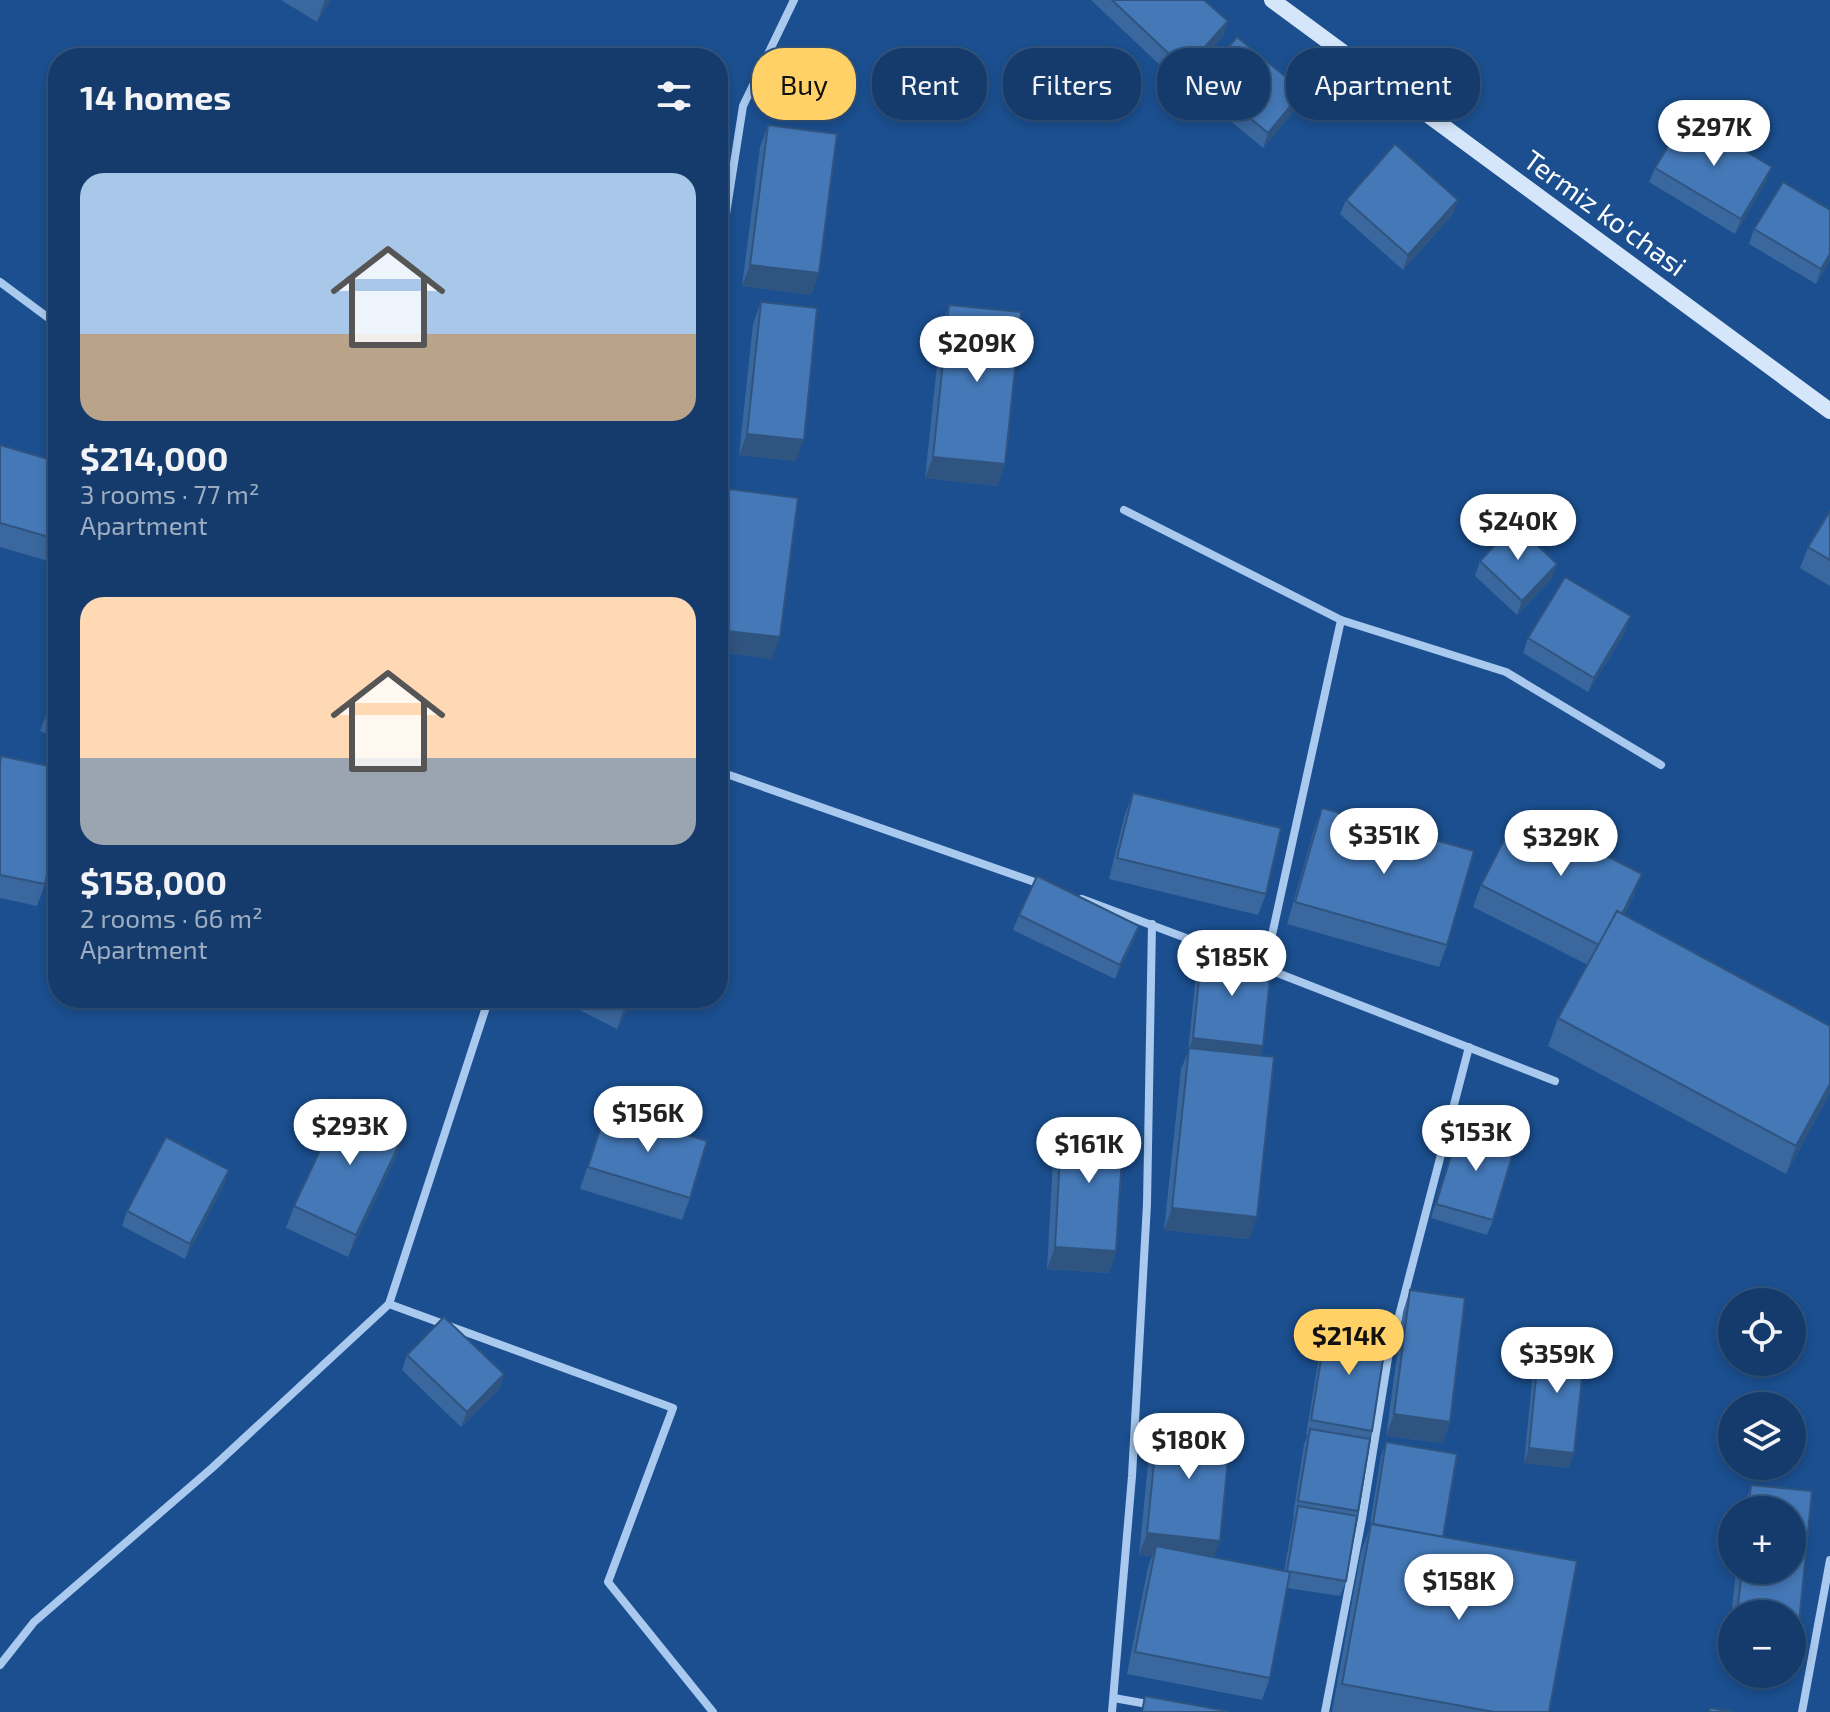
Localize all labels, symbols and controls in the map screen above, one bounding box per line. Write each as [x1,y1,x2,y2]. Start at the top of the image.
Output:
chip: Buy [752,48,856,120]
chip: Rent [872,48,987,120]
chip: Filters [1003,48,1141,120]
chip: New [1157,48,1270,120]
chip: Apartment [1286,48,1480,120]
icon: filters [652,74,696,118]
text: 14 homes [80,76,231,117]
pin: $297K [1658,100,1770,168]
text: $297K [1676,110,1752,141]
street label: Termiz ko'chasi [1518,142,1693,283]
icon: home [316,225,460,369]
pin: $209K [921,316,1033,384]
text: $209K [938,326,1016,357]
text: $214,000 [80,437,228,478]
text: 3 rooms · 77 m² [80,478,260,509]
pin: $240K [1462,494,1574,562]
text: $240K [1478,504,1558,535]
text: Apartment [80,509,208,540]
icon: home [316,649,460,793]
pin: $351K [1328,808,1440,876]
pin: $329K [1505,810,1617,878]
text: $351K [1348,818,1420,849]
text: $329K [1523,820,1599,851]
text: $158,000 [80,861,227,902]
text: 2 rooms · 66 m² [80,902,263,933]
pin: $185K [1176,930,1288,998]
text: Apartment [80,933,208,964]
text: $185K [1195,940,1269,971]
pin: $156K [592,1086,704,1154]
text: $156K [612,1096,684,1127]
pin: $293K [294,1099,406,1167]
pin: $153K [1420,1105,1532,1173]
text: $293K [312,1109,388,1140]
text: $153K [1440,1115,1512,1146]
pin: $161K [1033,1117,1145,1185]
text: $161K [1054,1127,1124,1158]
map controls [1718,1288,1806,1688]
button: locate [1718,1288,1806,1376]
pin: $214K [1293,1309,1405,1377]
text: $214K [1312,1319,1386,1350]
pin: $359K [1501,1327,1613,1395]
text: $359K [1519,1337,1595,1368]
button: layers [1718,1392,1806,1480]
pin: $180K [1133,1413,1245,1481]
text: $180K [1151,1423,1227,1454]
button: + [1718,1496,1806,1584]
pin: $158K [1403,1554,1515,1622]
text: $158K [1422,1564,1496,1595]
button: − [1718,1600,1806,1688]

